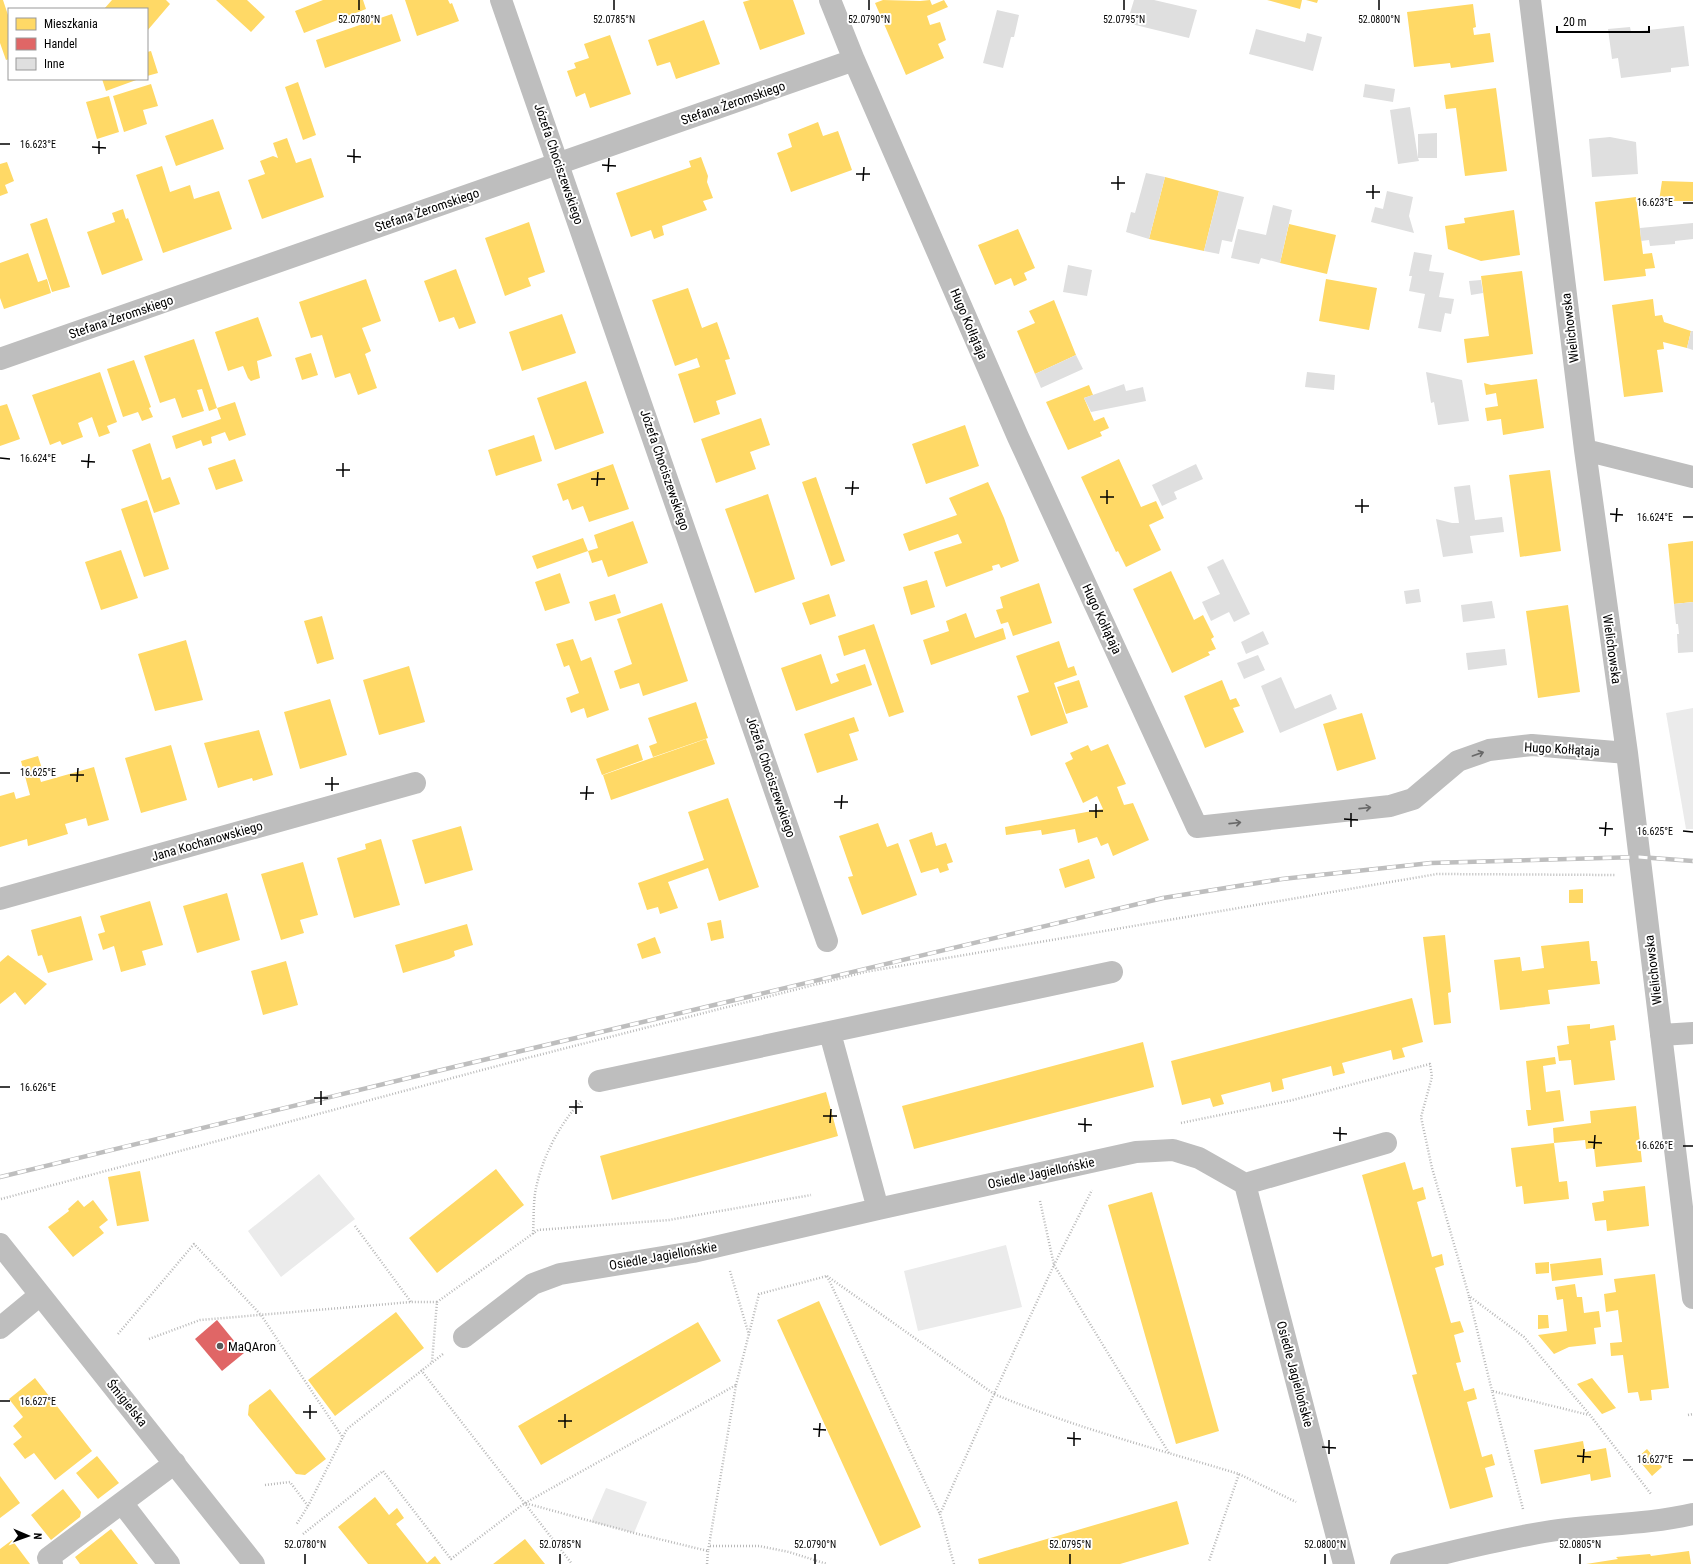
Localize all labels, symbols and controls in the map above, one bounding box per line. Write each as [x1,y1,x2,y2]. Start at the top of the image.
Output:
legend [8,8,148,80]
scale bar [1557,8,1649,34]
text: 52.0780°N [338,14,380,25]
text: 52.0785°N [593,14,635,25]
text: 52.0790°N [848,14,890,25]
text: 52.0795°N [1103,14,1145,25]
text: 52.0800°N [1358,14,1400,25]
text: 20 m [1563,15,1587,29]
text: Mieszkania [44,17,98,31]
text: Handel [44,37,77,51]
text: Inne [44,57,65,71]
street label: Stefana Żeromskiego [679,78,787,128]
street label: Józefa Chociszewskiego [531,102,587,226]
text: 16.623°E [20,139,56,150]
street label: Stefana Żeromskiego [373,185,481,235]
text: 16.623°E [1637,197,1673,208]
street label: Hugo Kołłątaja [947,286,991,362]
street label: Stefana Żeromskiego [67,292,175,342]
street label: Wielichowska [1558,292,1582,364]
street label: Józefa Chociszewskiego [637,408,693,532]
text: 16.624°E [20,453,56,464]
text: 16.624°E [1637,512,1673,523]
street label: Hugo Kołłątaja [1079,582,1125,656]
street label: Wielichowska [1600,613,1624,685]
street label: Józefa Chociszewskiego [743,715,799,839]
street label: Hugo Kołłątaja [1524,740,1600,758]
one-way arrow [1471,750,1484,757]
text: 16.625°E [20,767,56,778]
one-way arrow [1358,805,1371,812]
street label: Jana Kochanowskiego [150,818,264,864]
one-way arrow [1228,819,1241,826]
text: 16.625°E [1637,826,1673,837]
street label: Wielichowska [1641,934,1665,1006]
text: 16.626°E [20,1082,56,1093]
text: 16.626°E [1637,1140,1673,1151]
street label: Osiedle Jagiellońskie [986,1154,1096,1192]
street label: Osiedle Jagiellońskie [608,1239,718,1273]
street label: Osiedle Jagiellońskie [1274,1319,1316,1429]
place label: MaQAron [228,1339,276,1354]
marker: MaQAron [215,1341,225,1351]
street label: Śmigielska [104,1377,150,1429]
text: 16.627°E [20,1396,56,1407]
text: 16.627°E [1637,1454,1673,1465]
north arrow [8,1516,48,1556]
text: N [31,1533,44,1540]
text: 52.0780°N [284,1539,326,1550]
text: 52.0785°N [539,1539,581,1550]
text: 52.0790°N [794,1539,836,1550]
text: 52.0795°N [1049,1539,1091,1550]
text: 52.0800°N [1304,1539,1346,1550]
text: 52.0805°N [1559,1539,1601,1550]

